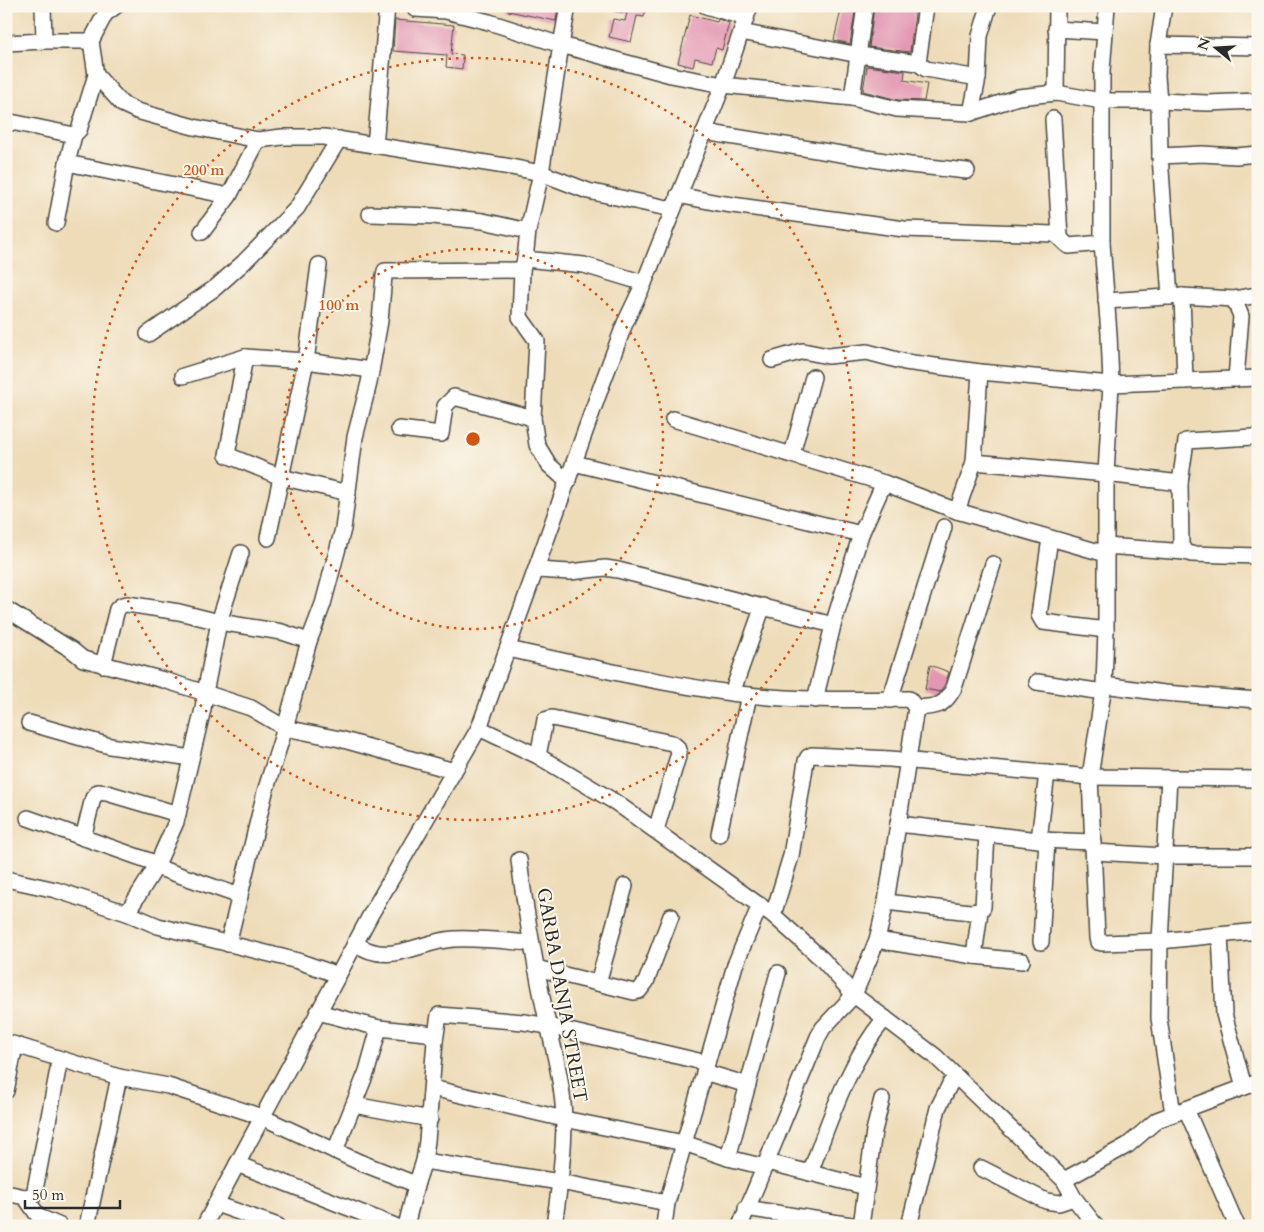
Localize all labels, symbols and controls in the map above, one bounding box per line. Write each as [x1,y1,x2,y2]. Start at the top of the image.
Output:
north arrow [1192,22,1242,72]
text: N [1193,35,1215,53]
text: 200 m [184,160,225,180]
text: 100 m [319,295,360,315]
centre of rings [464,430,482,448]
street label: GARBA DANJA STREET [530,886,594,1104]
scale bar [25,1177,120,1209]
text: 50 m [32,1185,64,1205]

